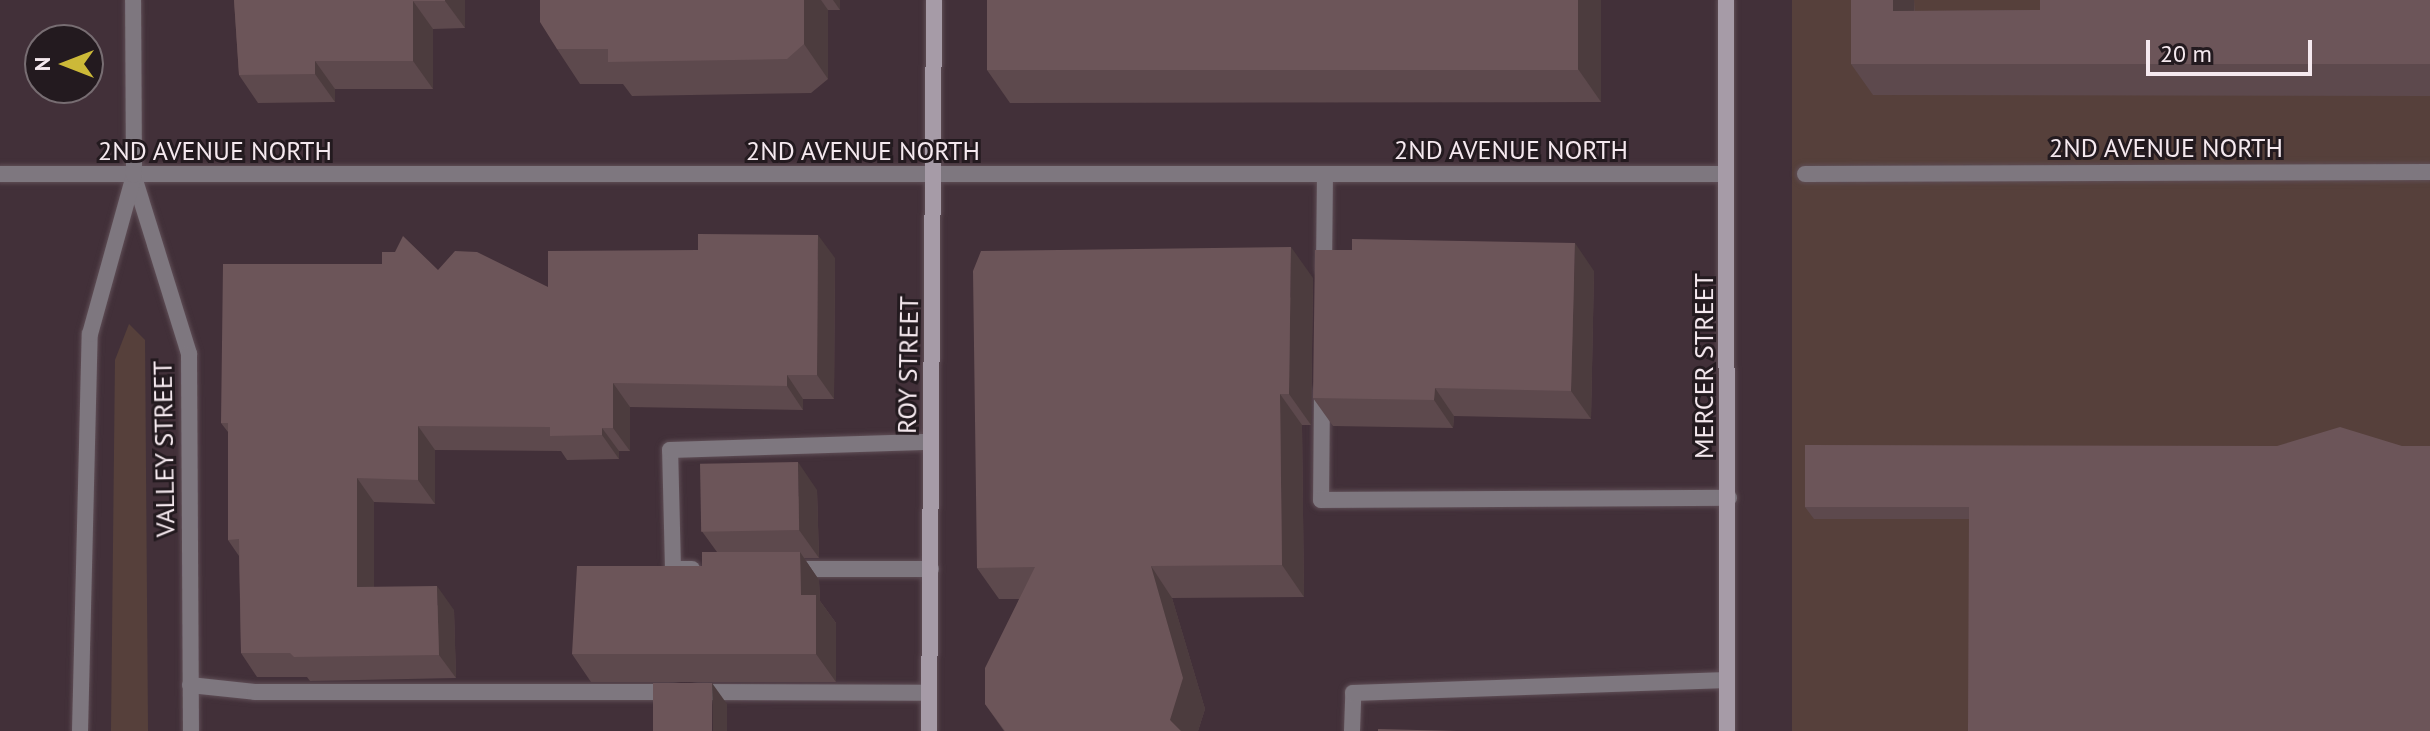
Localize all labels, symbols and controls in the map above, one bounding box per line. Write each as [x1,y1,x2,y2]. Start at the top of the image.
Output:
north arrow [24,24,104,104]
scale bar [2150,24,2316,74]
text: 20 m [2160,38,2212,69]
text: N [28,57,56,71]
street label: 2ND AVENUE NORTH [2049,132,2283,164]
street label: 2ND AVENUE NORTH [1394,134,1628,166]
street label: 2ND AVENUE NORTH [98,135,332,167]
street label: 2ND AVENUE NORTH [746,135,980,167]
street label: MERCER STREET [1688,273,1720,459]
street label: ROY STREET [891,295,925,435]
street label: VALLEY STREET [147,360,181,538]

